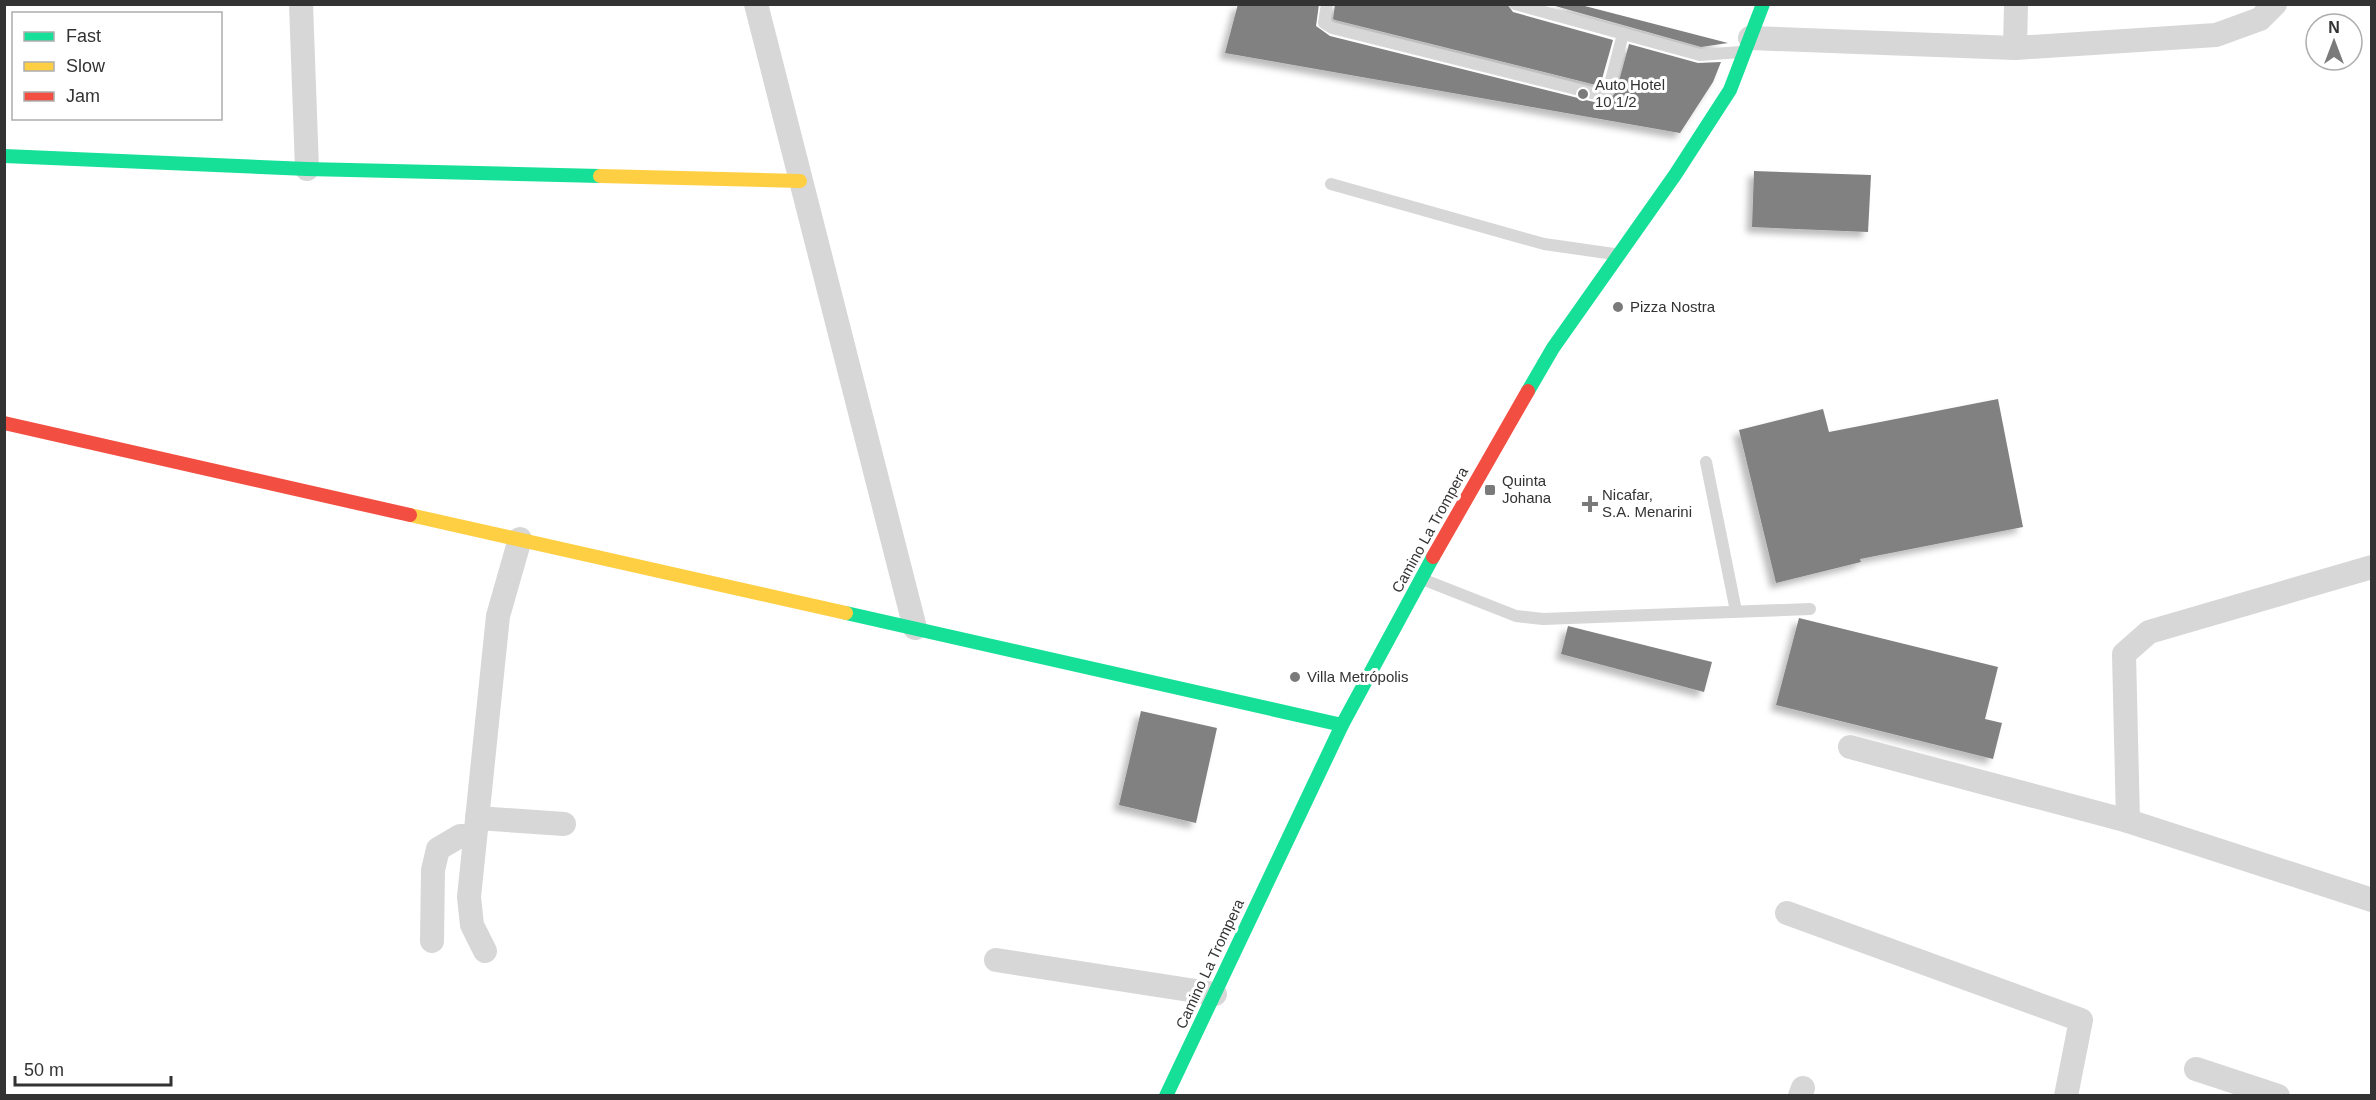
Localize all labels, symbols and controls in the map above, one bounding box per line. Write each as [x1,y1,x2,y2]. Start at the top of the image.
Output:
legend [12,12,222,120]
north arrow [2304,12,2364,72]
text: N [2328,19,2340,36]
text: Fast [66,26,101,46]
text: Slow [66,56,106,76]
place label: Auto Hotel 10 1/2 [1595,76,1665,110]
text: Jam [66,86,100,106]
marker: Auto Hotel 10 1/2 [1576,87,1590,101]
place label: Pizza Nostra [1630,298,1716,315]
marker: Pizza Nostra [1611,300,1625,314]
street label: Camino La Trompera [1388,463,1471,595]
place label: Quinta Johana [1502,472,1552,506]
marker: Quinta Johana [1483,483,1497,497]
place label: Nicafar, S.A. Menarini [1602,486,1692,520]
marker: Nicafar, S.A. Menarini [1583,497,1597,511]
place label: Villa Metrópolis [1307,668,1408,685]
marker: Villa Metrópolis [1288,670,1302,684]
street label: Camino La Trompera [1172,896,1247,1031]
scale bar [15,1049,171,1087]
text: 50 m [24,1060,64,1080]

